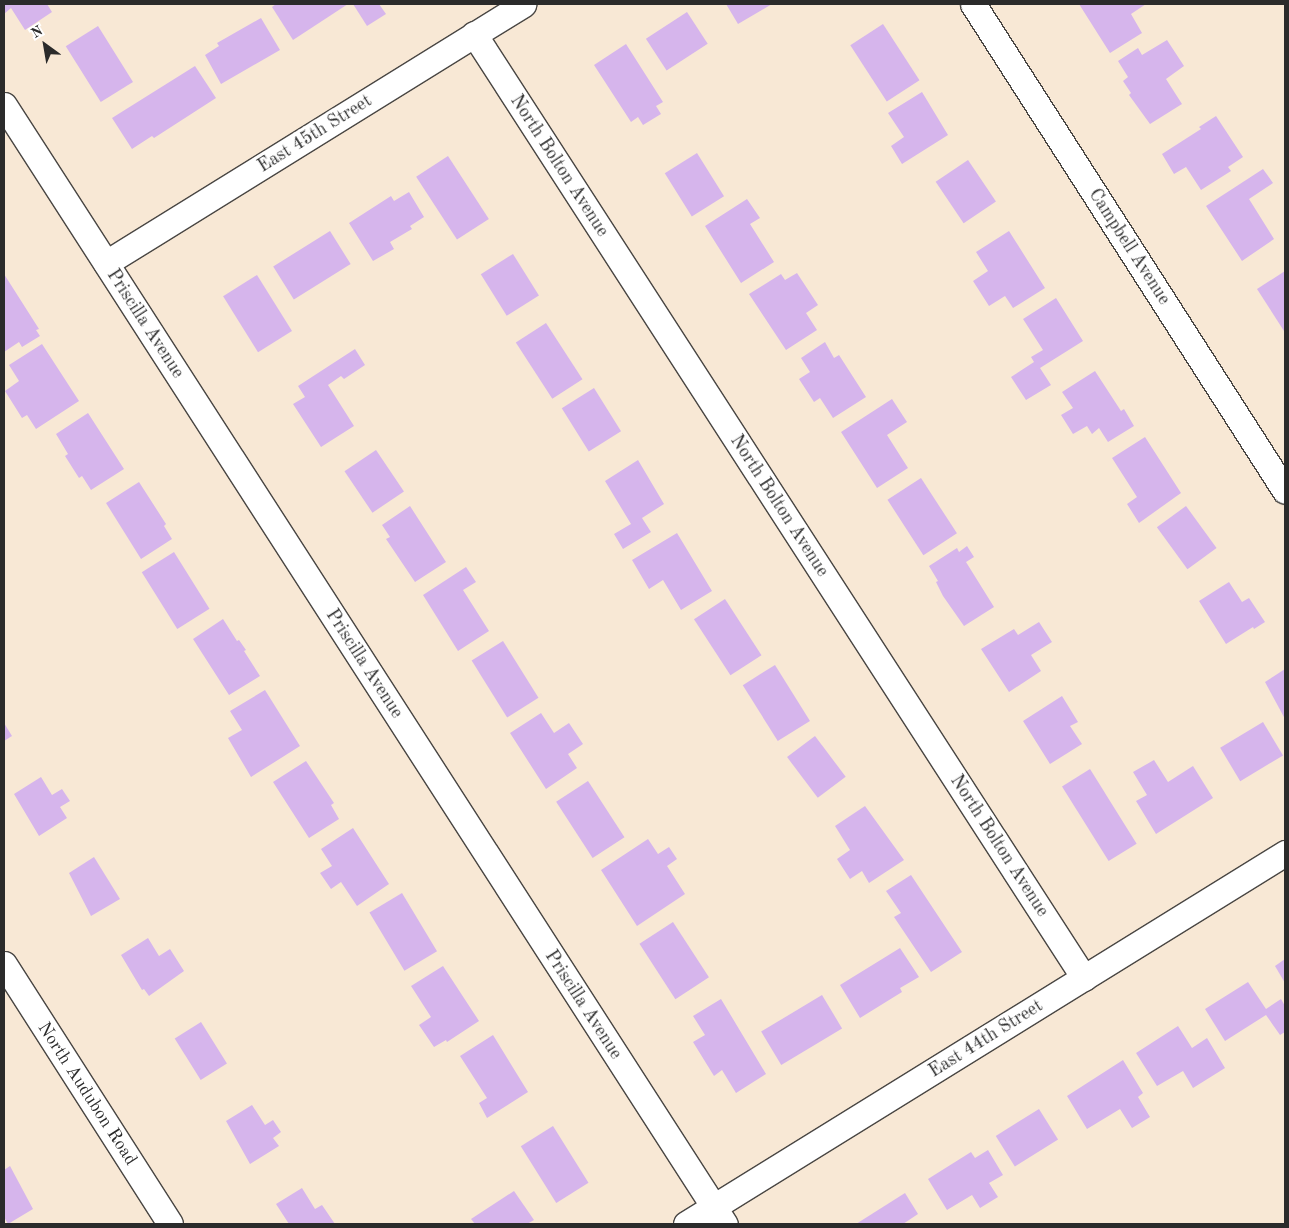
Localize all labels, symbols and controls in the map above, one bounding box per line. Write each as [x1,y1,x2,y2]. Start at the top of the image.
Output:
north arrow [20,20,70,70]
text: N [29,24,45,41]
street label: East 45th Street [254,90,376,178]
street label: North Bolton Avenue [505,91,613,241]
street label: Campbell Avenue [1083,185,1175,309]
street label: Priscilla Avenue [102,265,188,383]
street label: North Bolton Avenue [725,431,833,581]
street label: Priscilla Avenue [321,605,407,723]
street label: North Bolton Avenue [945,771,1053,921]
street label: Priscilla Avenue [540,946,626,1064]
street label: East 44th Street [925,995,1047,1083]
street label: North Audubon Road [33,1018,141,1170]

